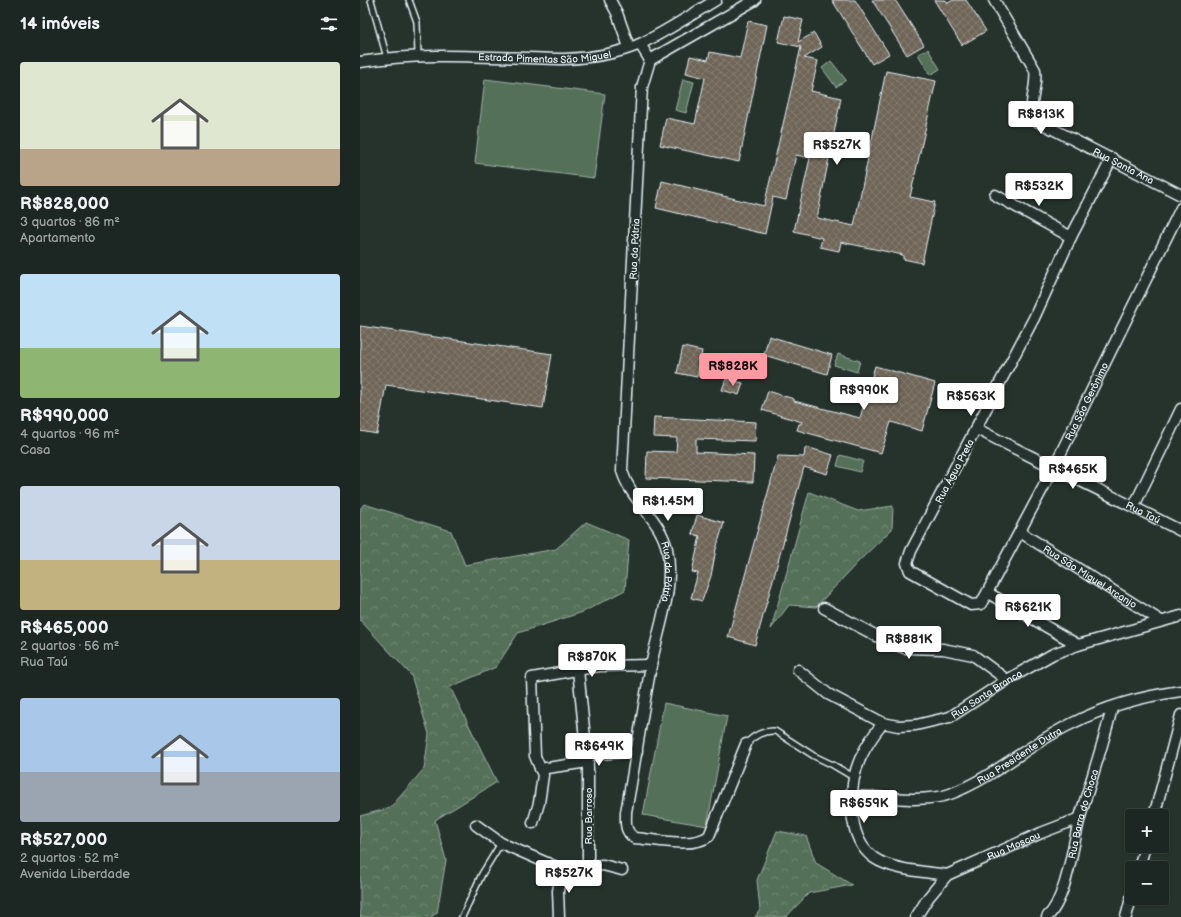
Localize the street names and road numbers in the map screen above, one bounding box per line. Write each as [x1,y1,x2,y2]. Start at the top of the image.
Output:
street label: Estrada Pimentas São Miguel [478,48,612,66]
street label: Rua Santa Ana [1091,146,1156,187]
street label: Rua da Pátria [627,218,643,280]
street label: Rua São Gerônimo [1063,360,1111,443]
street label: Rua Água Preta [933,437,977,506]
street label: Rua Taú [1124,499,1162,526]
street label: Rua da Pátria [658,540,674,603]
street label: Rua São Miguel Arcanjo [1041,543,1139,611]
street label: Rua Santa Branca [949,668,1025,722]
street label: Rua Presidente Dutra [975,725,1064,787]
street label: Rua Barra do Choca [1066,768,1101,860]
street label: Rua Barroso [583,787,595,844]
street label: Rua Moscou [985,829,1042,863]

